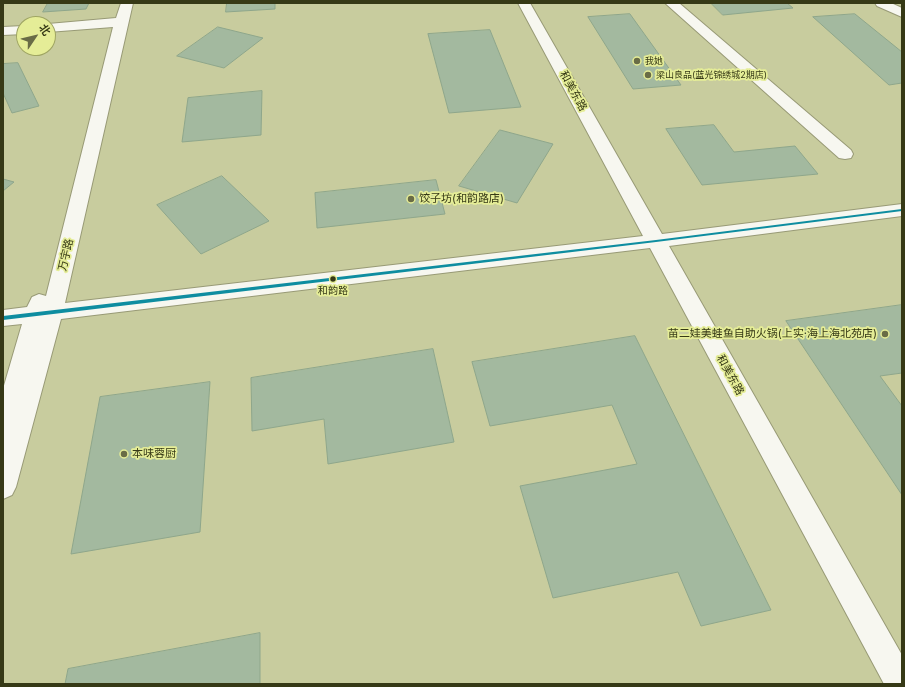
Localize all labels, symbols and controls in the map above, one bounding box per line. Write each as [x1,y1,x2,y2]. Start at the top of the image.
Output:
north arrow [16,16,56,56]
text: 北 [36,21,54,38]
marker: 我她 [632,56,642,66]
place label: 我她 [645,56,663,66]
street label: 和美东路 [557,69,589,113]
marker: 梁山良品(蓝光锦绣城2期店) [643,70,653,80]
place label: 梁山良品(蓝光锦绣城2期店) [656,70,767,80]
place label: 饺子坊(和韵路店) [419,192,504,206]
marker: 饺子坊(和韵路店) [406,194,416,204]
street label: 万宇路 [56,237,76,273]
marker: 和韵路 [328,274,338,284]
place label: 和韵路 [318,285,348,297]
place label: 苗二娃美蛙鱼自助火锅(上实·海上海北苑店) [668,327,877,341]
marker: 苗二娃美蛙鱼自助火锅(上实·海上海北苑店) [880,329,890,339]
street label: 和美东路 [714,353,746,397]
place label: 本味蓉厨 [132,447,176,461]
marker: 本味蓉厨 [119,449,129,459]

